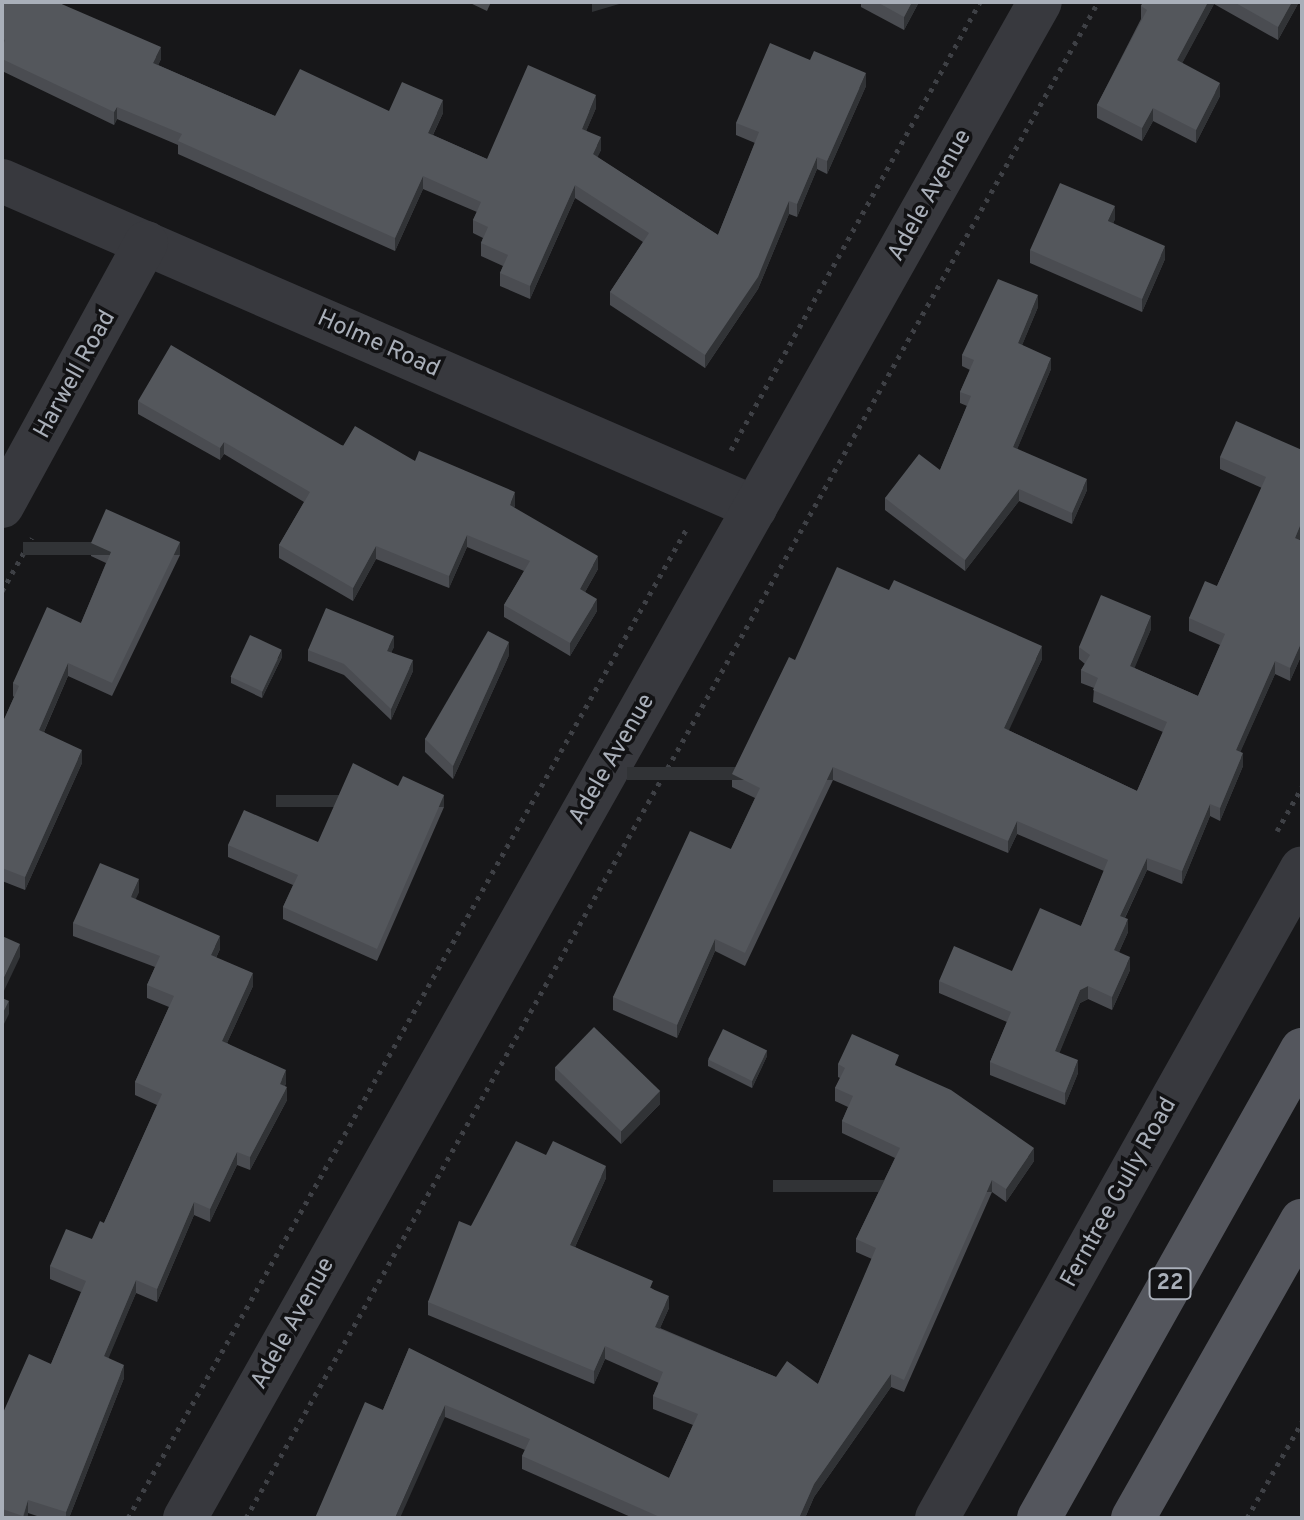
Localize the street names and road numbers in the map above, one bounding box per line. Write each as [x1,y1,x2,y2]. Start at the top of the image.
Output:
street label: Adele Avenue [883,125,979,267]
street label: Holme Road [312,305,444,385]
street label: Harwell Road [29,306,123,444]
street label: Adele Avenue [564,689,662,831]
street label: Ferntree Gully Road [1056,1093,1184,1293]
street label: Adele Avenue [246,1253,342,1395]
road number: 22 [1148,1266,1192,1302]

